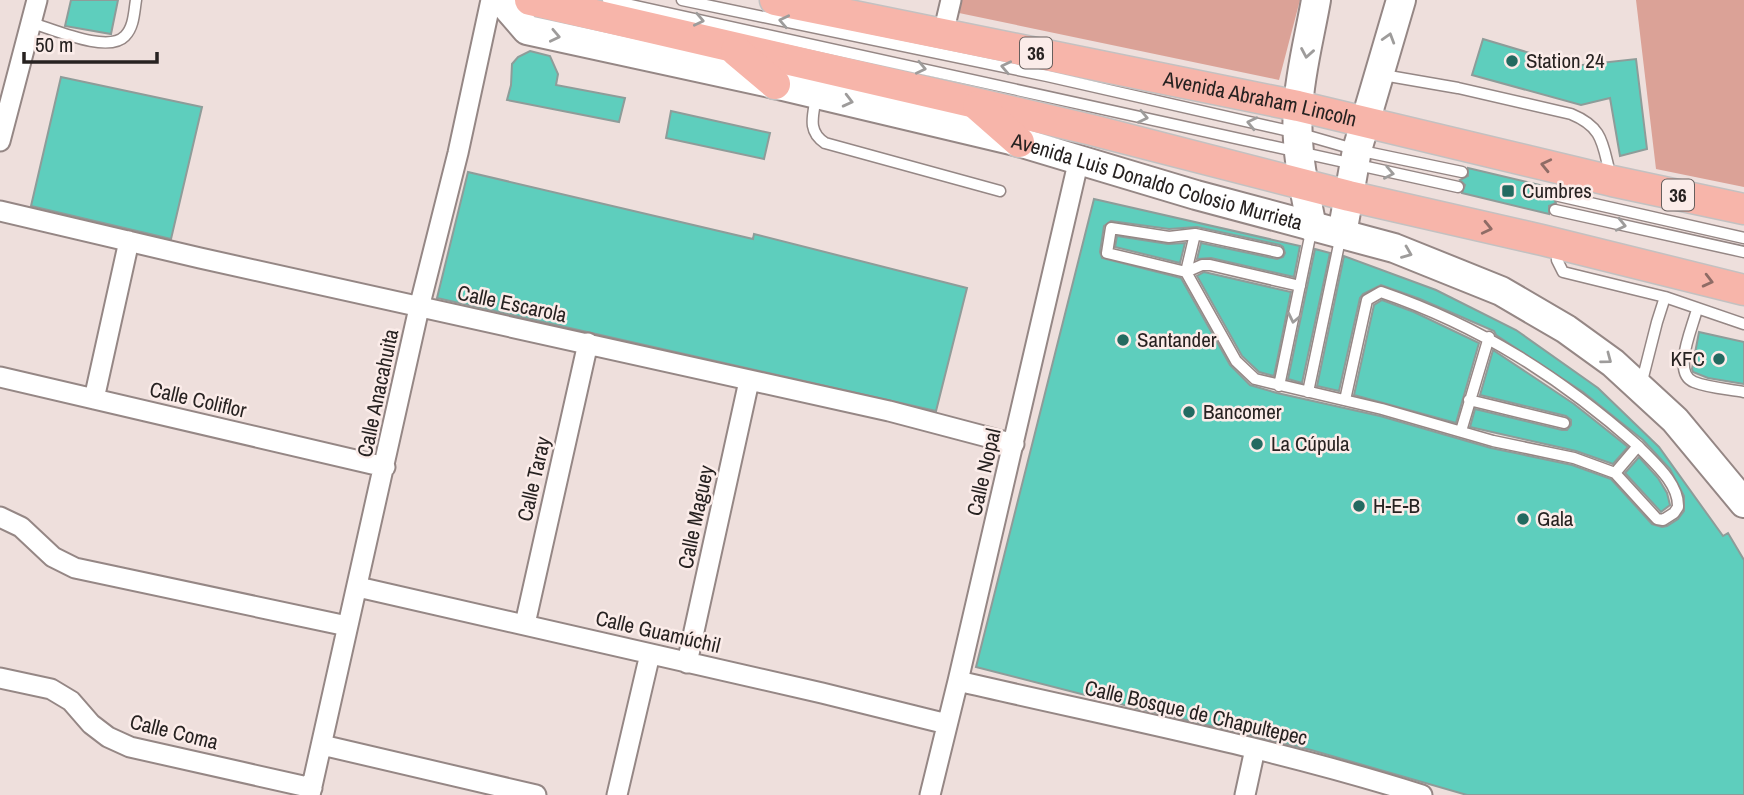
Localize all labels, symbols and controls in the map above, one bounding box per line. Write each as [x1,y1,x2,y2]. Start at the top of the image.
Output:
one-way arrow [693,11,705,26]
one-way arrow [778,15,790,30]
scale bar [24,21,158,65]
one-way arrow [549,28,561,42]
text: 50 m [35,30,73,59]
one-way arrow [1381,32,1396,44]
road number: 36 [1020,38,1052,68]
place label: Station 24 [1526,46,1605,75]
one-way arrow [1300,47,1315,59]
marker: Station 24 [1504,53,1520,69]
one-way arrow [915,60,927,75]
one-way arrow [1000,61,1012,76]
street label: Avenida Abraham Lincoln [1160,64,1360,134]
one-way arrow [842,93,854,107]
one-way arrow [1137,109,1149,123]
one-way arrow [1246,116,1258,131]
street label: Avenida Luis Donaldo Colosio Murrieta [1008,126,1306,237]
one-way arrow [1540,159,1552,173]
one-way arrow [1383,165,1395,180]
place label: Cumbres [1522,176,1592,205]
road number: 36 [1662,180,1694,210]
marker: Cumbres [1500,183,1516,199]
one-way arrow [1615,217,1627,231]
one-way arrow [1481,219,1493,234]
one-way arrow [1400,245,1412,259]
one-way arrow [1702,273,1714,287]
street label: Calle Escarola [455,278,570,329]
one-way arrow [1287,312,1302,324]
place label: Santander [1137,325,1217,354]
street label: Calle Anacahuita [350,326,405,460]
marker: Santander [1115,332,1131,348]
place label: KFC [1671,344,1705,373]
one-way arrow [1599,351,1612,364]
marker: KFC [1711,351,1727,367]
street label: Calle Coliflor [147,374,250,425]
place label: Bancomer [1203,397,1282,426]
marker: Bancomer [1181,404,1197,420]
street label: Calle Nopal [959,425,1008,519]
place label: La Cúpula [1271,429,1350,458]
street label: Calle Taray [510,433,557,524]
marker: La Cúpula [1249,436,1265,452]
street label: Calle Maguey [670,462,721,571]
place label: H-E-B [1373,491,1420,520]
marker: H-E-B [1351,498,1367,514]
place label: Gala [1537,504,1574,533]
marker: Gala [1515,511,1531,527]
street label: Calle Guamúchil [593,603,723,660]
street label: Calle Bosque de Chapultepec [1082,673,1310,752]
street label: Calle Coma [127,707,222,757]

